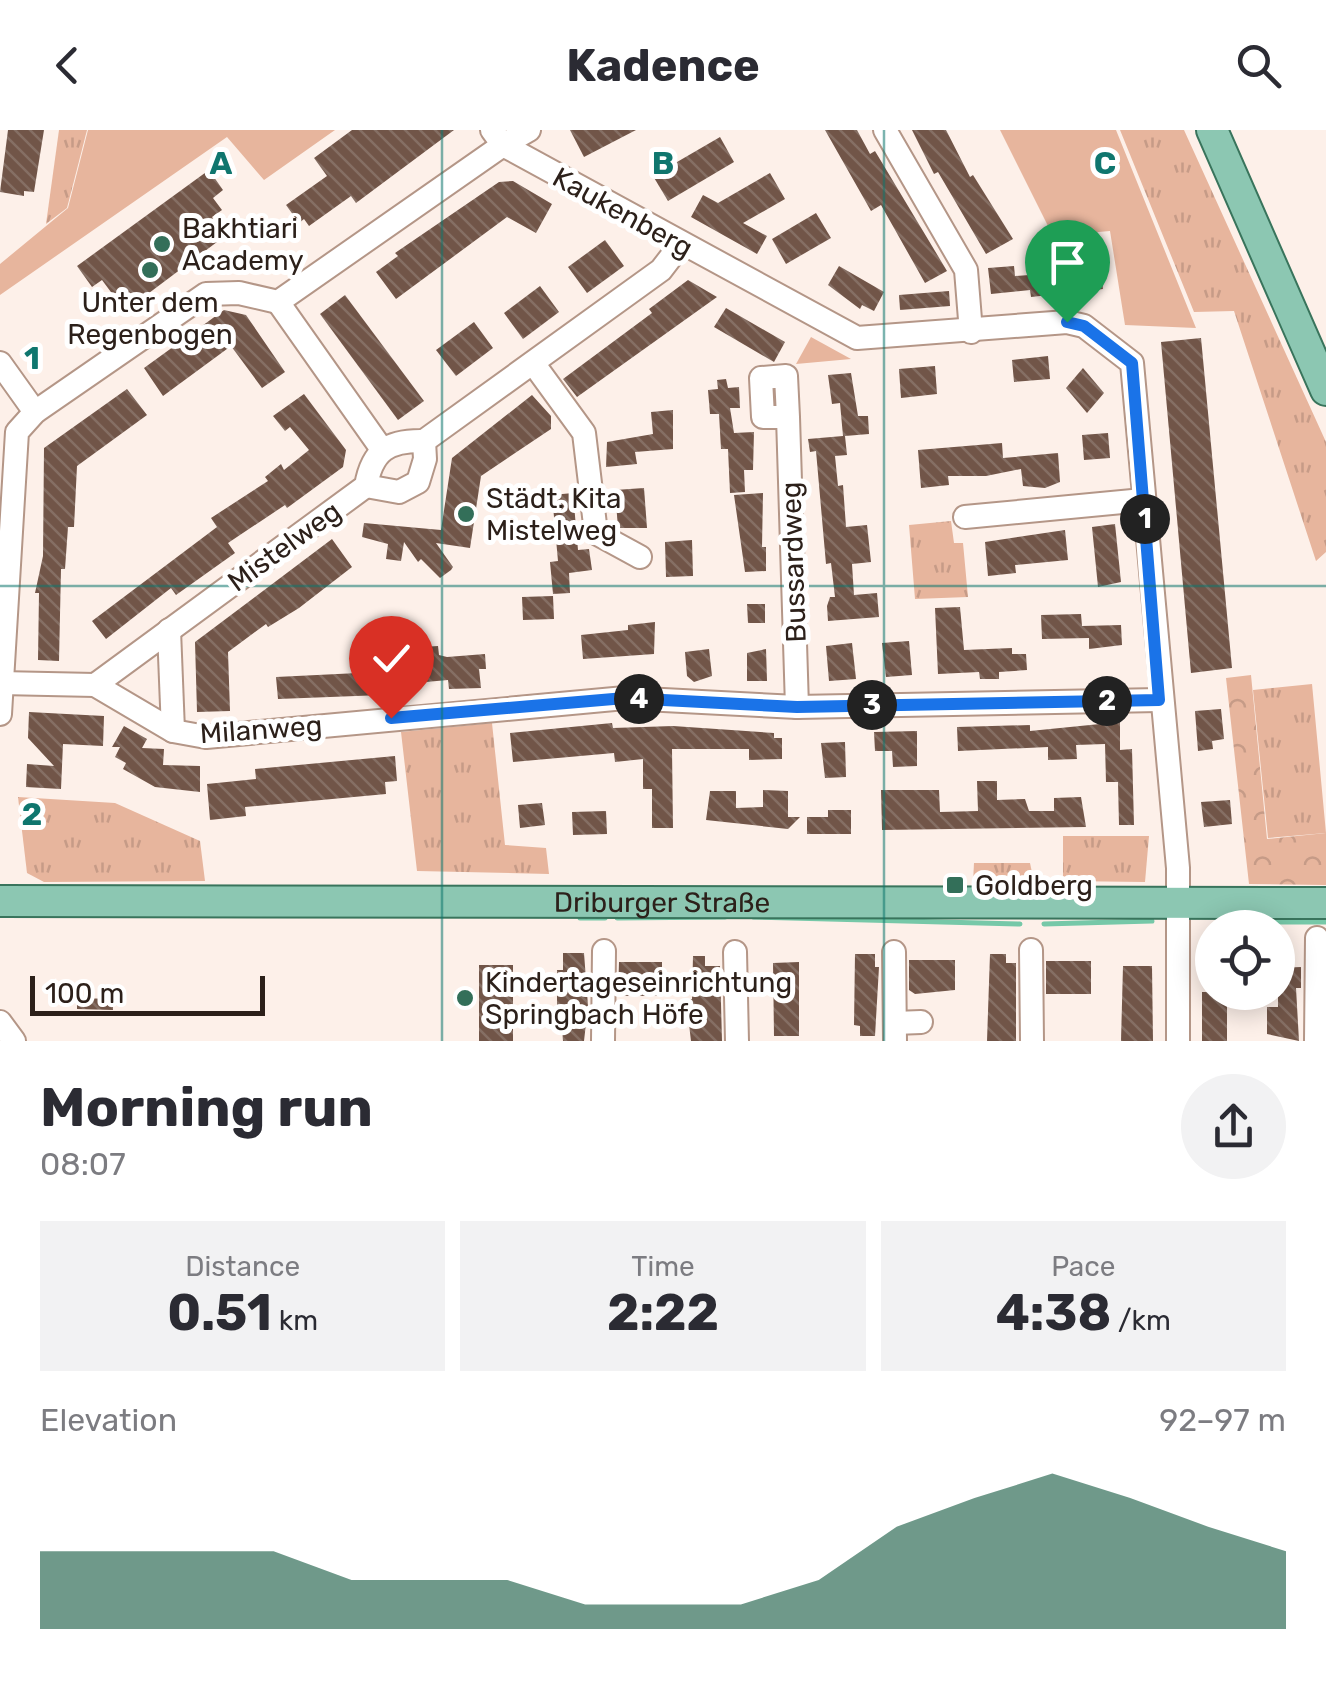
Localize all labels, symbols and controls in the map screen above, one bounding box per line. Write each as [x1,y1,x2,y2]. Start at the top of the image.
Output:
icon: back [40,38,95,93]
icon: search [1231,38,1286,93]
text: Kadence [566,39,760,92]
text: A [210,144,233,182]
text: B [652,144,674,182]
text: C [1094,144,1116,182]
street label: Kaukenberg [547,160,698,264]
place label: Bakhtiari Academy [182,212,304,277]
pin [1025,220,1110,323]
marker: Bakhtiari Academy [151,233,173,255]
icon: arrive [1040,235,1095,290]
marker: Unter dem Regenbogen [139,259,161,281]
place label: Unter dem Regenbogen [67,286,233,351]
text: 1 [24,339,40,377]
street label: Bussardweg [774,481,813,643]
place label: Städt. Kita Mistelweg [486,482,621,547]
pin: 1 [1120,494,1170,544]
street label: Mistelweg [222,495,347,598]
text: 1 [1138,502,1152,535]
marker: Städt. Kita Mistelweg [455,503,477,525]
pin [349,616,434,719]
icon: check [364,631,419,686]
pin: 4 [614,674,664,724]
pin: 2 [1082,676,1132,726]
pin: 3 [847,680,897,730]
text: 4 [629,682,649,715]
text: 2 [1098,684,1116,717]
text: 3 [863,688,881,721]
street label: Milanweg [199,709,323,750]
text: 2 [22,795,42,833]
place label: Goldberg [975,869,1093,902]
marker: Goldberg [944,874,966,896]
street label: Driburger Straße [554,886,770,919]
map controls [1195,910,1295,1010]
button: locate [1195,910,1295,1010]
place label: Kindertageseinrichtung Springbach Höfe [485,966,792,1031]
scale bar [30,971,265,1016]
text: 100 m [45,977,124,1010]
marker: Kindertageseinrichtung Springbach Höfe [454,987,476,1009]
button: share [1181,1074,1286,1179]
text: Morning run [40,1075,373,1140]
text: 08:07 [40,1145,126,1183]
text: Distance [185,1250,300,1283]
text: Time [631,1250,695,1283]
text: Pace [1051,1250,1115,1283]
text: 0.51 [167,1283,272,1343]
text: 2:22 [607,1283,719,1343]
text: 4:38 [996,1283,1111,1343]
text: km [272,1304,318,1337]
text: /km [1111,1304,1171,1337]
text: Elevation [40,1401,177,1439]
text: 92–97 m [1159,1401,1286,1439]

